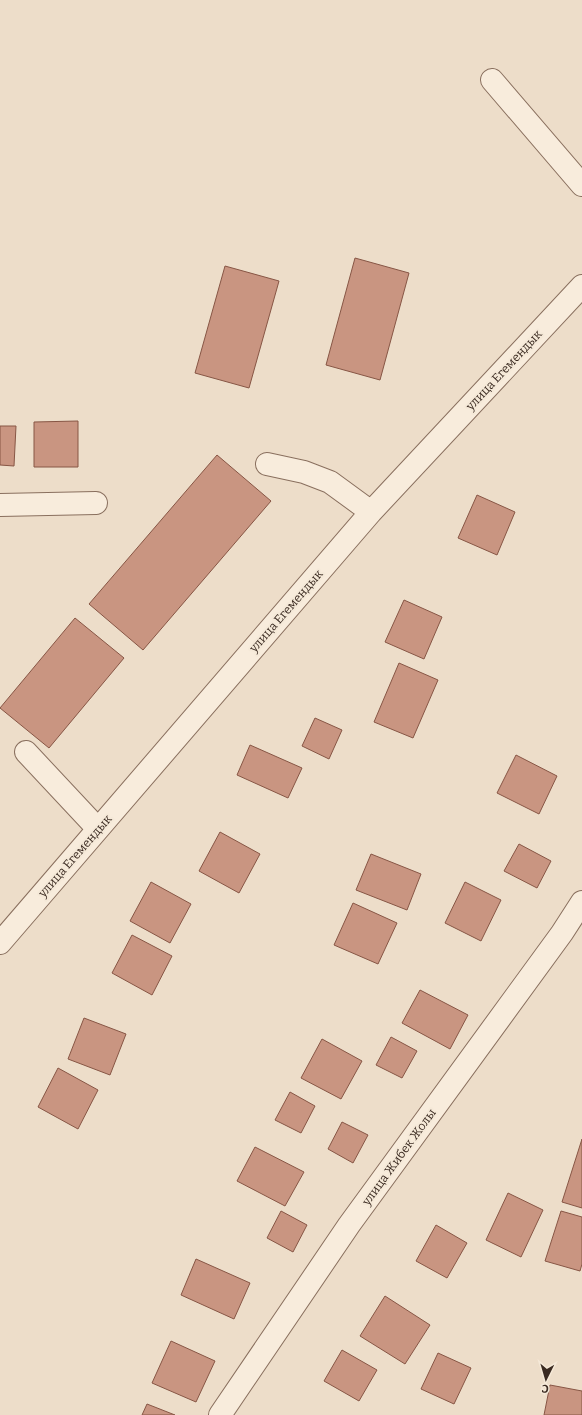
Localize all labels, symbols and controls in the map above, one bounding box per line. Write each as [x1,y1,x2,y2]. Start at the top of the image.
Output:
street label: улица Егемендык [463,327,545,414]
street label: улица Егемендык [246,567,326,656]
street label: улица Егемендык [35,812,115,901]
street label: улица Жибек Жолы [359,1106,439,1209]
north arrow [526,1359,566,1399]
text: С [541,1382,549,1395]

